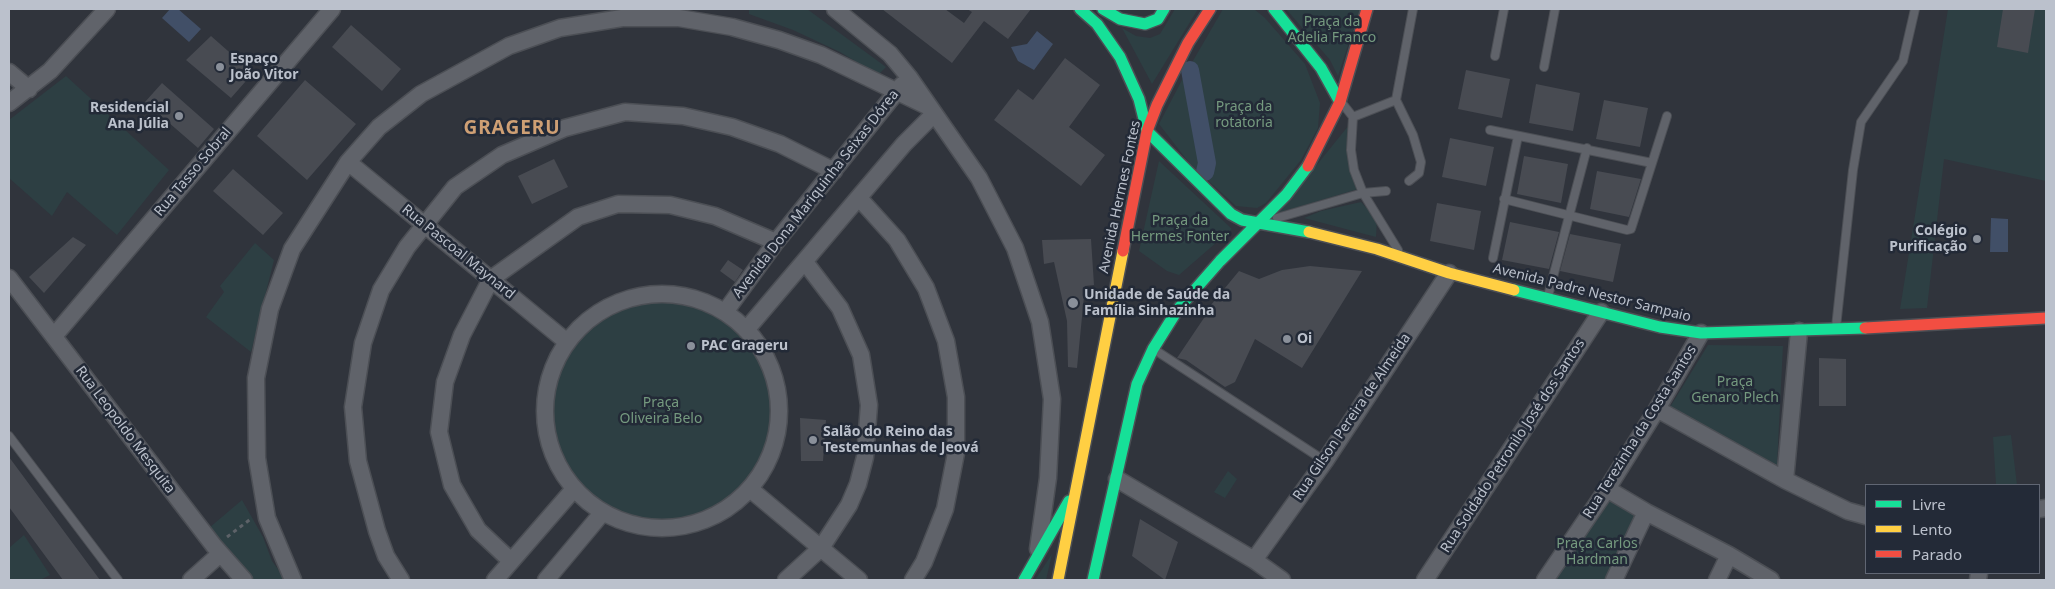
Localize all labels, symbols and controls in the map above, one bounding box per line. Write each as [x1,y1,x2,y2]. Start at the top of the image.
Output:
park label: Praça da Adelia Franco [1288,14,1376,46]
place label: Espaço João Vitor [230,51,299,84]
marker: Espaço João Vitor [214,61,226,73]
street label: Avenida Dona Mariquinha Seixas Dórea [729,87,903,301]
park label: Praça da rotatoria [1215,99,1273,132]
place label: Residencial Ana Júlia [90,100,169,132]
marker: Residencial Ana Júlia [173,110,185,122]
district label: GRAGERU [463,118,561,140]
street label: Avenida Hermes Fontes [1096,119,1144,275]
street label: Rua Tasso Sobral [151,124,235,220]
street label: Rua Pascoal Maynard [398,201,518,303]
park label: Praça da Hermes Fonter [1131,213,1229,246]
place label: Colégio Purificação [1889,223,1967,256]
marker: Colégio Purificação [1971,233,1983,245]
street label: Avenida Padre Nestor Sampaio [1491,260,1693,326]
place label: Unidade de Saúde da Família Sinhazinha [1084,287,1230,320]
marker: Unidade de Saúde da Família Sinhazinha [1066,296,1080,310]
street label: Rua Gilson Pereira de Almeida [1290,330,1414,504]
place label: Oi [1297,331,1312,347]
marker: Oi [1281,333,1293,345]
street label: Rua Soldado Petronilo José dos Santos [1437,336,1589,556]
place label: PAC Grageru [701,338,788,354]
marker: PAC Grageru [685,340,697,352]
street label: Rua Terezinha da Costa Santos [1580,342,1700,522]
street label: Rua Leopoldo Mesquita [72,363,178,497]
park label: Praça Genaro Plech [1691,374,1779,407]
park label: Praça Oliveira Belo [620,395,702,428]
place label: Salão do Reino das Testemunhas de Jeová [823,424,979,457]
marker: Salão do Reino das Testemunhas de Jeová [807,434,819,446]
legend [1865,484,2040,574]
text: Livre [1912,494,1946,514]
text: Lento [1912,519,1952,539]
park label: Praça Carlos Hardman [1556,536,1638,568]
text: Parado [1912,544,1962,564]

